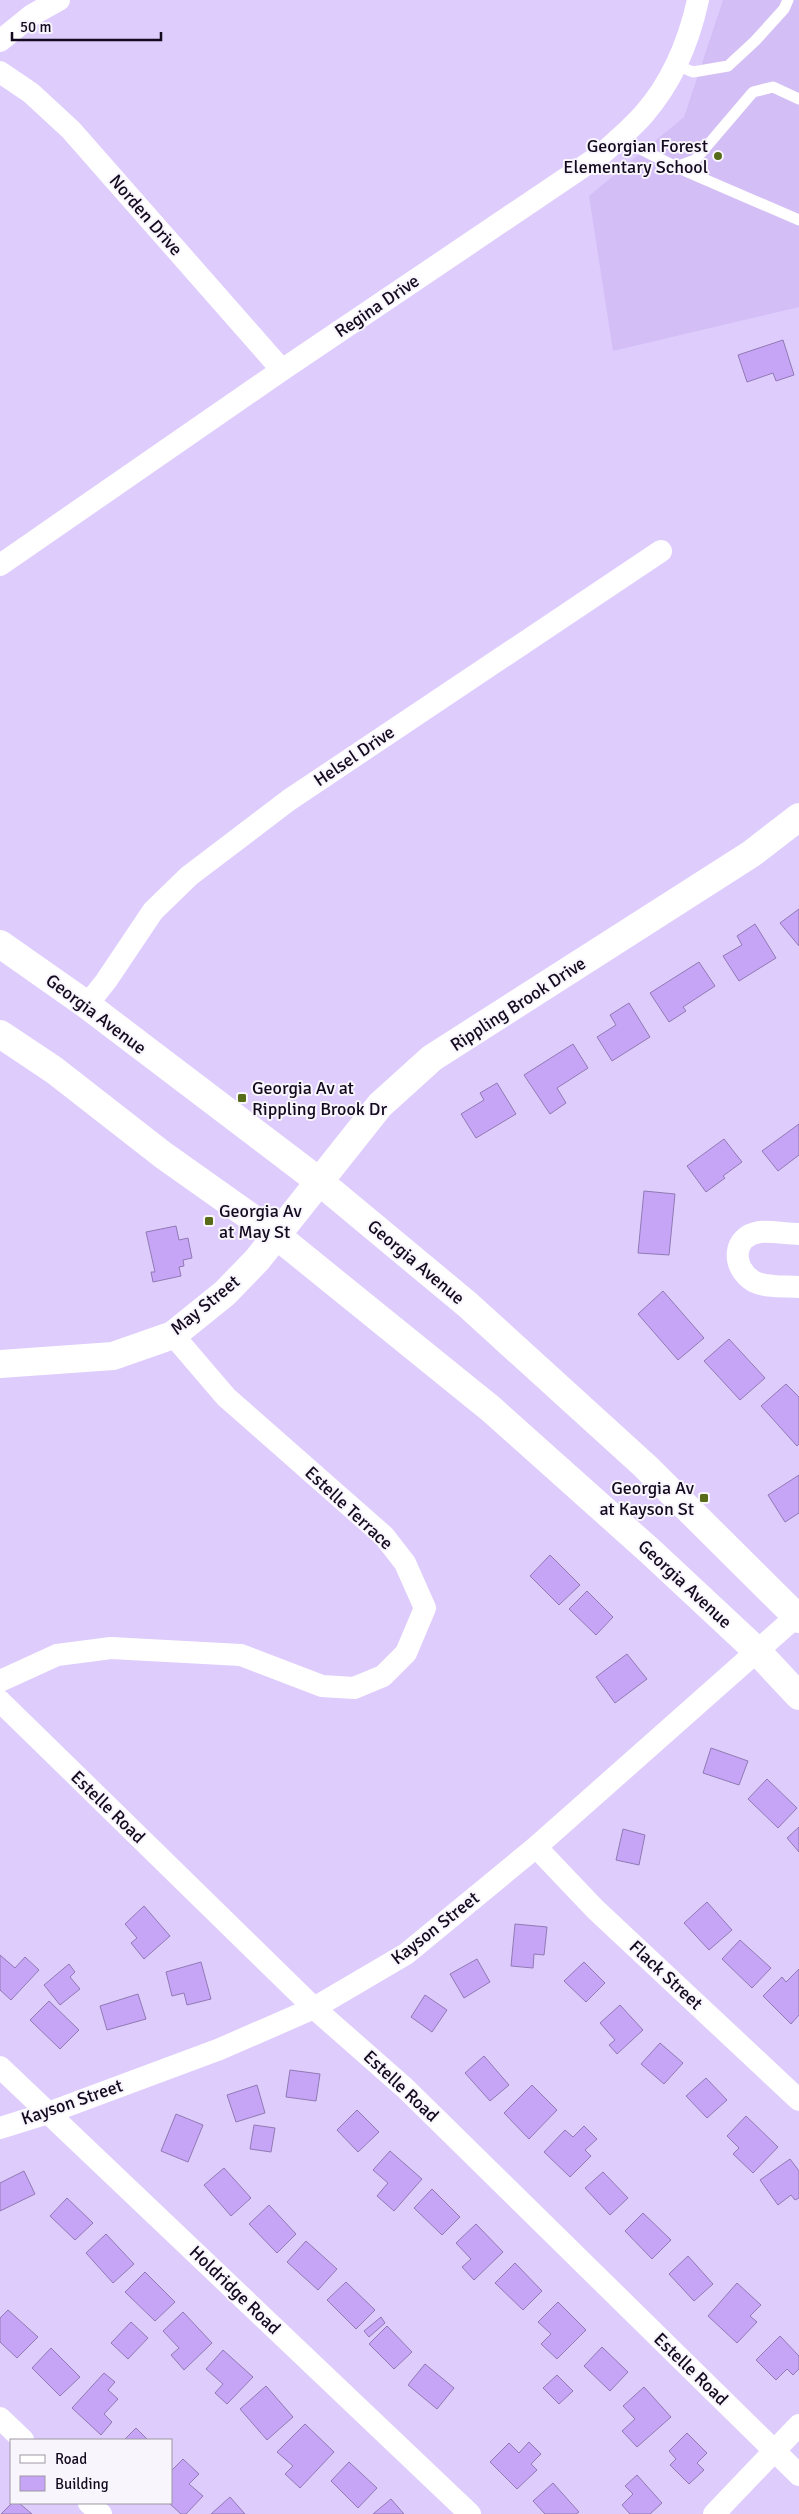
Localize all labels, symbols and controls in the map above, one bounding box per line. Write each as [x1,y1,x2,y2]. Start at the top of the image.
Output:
scale bar [12,10,161,42]
text: 50 m [20,18,51,36]
place label: Georgian Forest Elementary School [563,135,708,178]
marker: Georgian Forest Elementary School [712,150,724,162]
street label: Norden Drive [105,170,187,260]
street label: Regina Drive [331,270,423,342]
street label: Helsel Drive [309,721,399,791]
street label: Rippling Brook Drive [446,952,590,1056]
street label: Georgia Avenue [41,969,151,1059]
place label: Georgia Av at Rippling Brook Dr [252,1077,387,1120]
marker: Georgia Av at Rippling Brook Dr [236,1092,248,1104]
place label: Georgia Av at May St [219,1200,303,1243]
marker: Georgia Av at May St [203,1215,215,1227]
street label: Georgia Avenue [363,1215,469,1309]
street label: May Street [166,1270,244,1340]
street label: Estelle Terrace [300,1462,398,1554]
place label: Georgia Av at Kayson St [599,1477,695,1520]
marker: Georgia Av at Kayson St [698,1492,710,1504]
street label: Georgia Avenue [634,1535,736,1633]
street label: Estelle Road [66,1766,150,1848]
street label: Kayson Street [386,1887,484,1969]
street label: Flack Street [625,1936,707,2014]
street label: Estelle Road [359,2046,443,2126]
street label: Kayson Street [18,2074,126,2130]
street label: Holdridge Road [185,2241,285,2339]
street label: Estelle Road [649,2328,733,2410]
legend [10,2439,172,2504]
text: Road [55,2450,87,2468]
text: Building [55,2475,109,2493]

